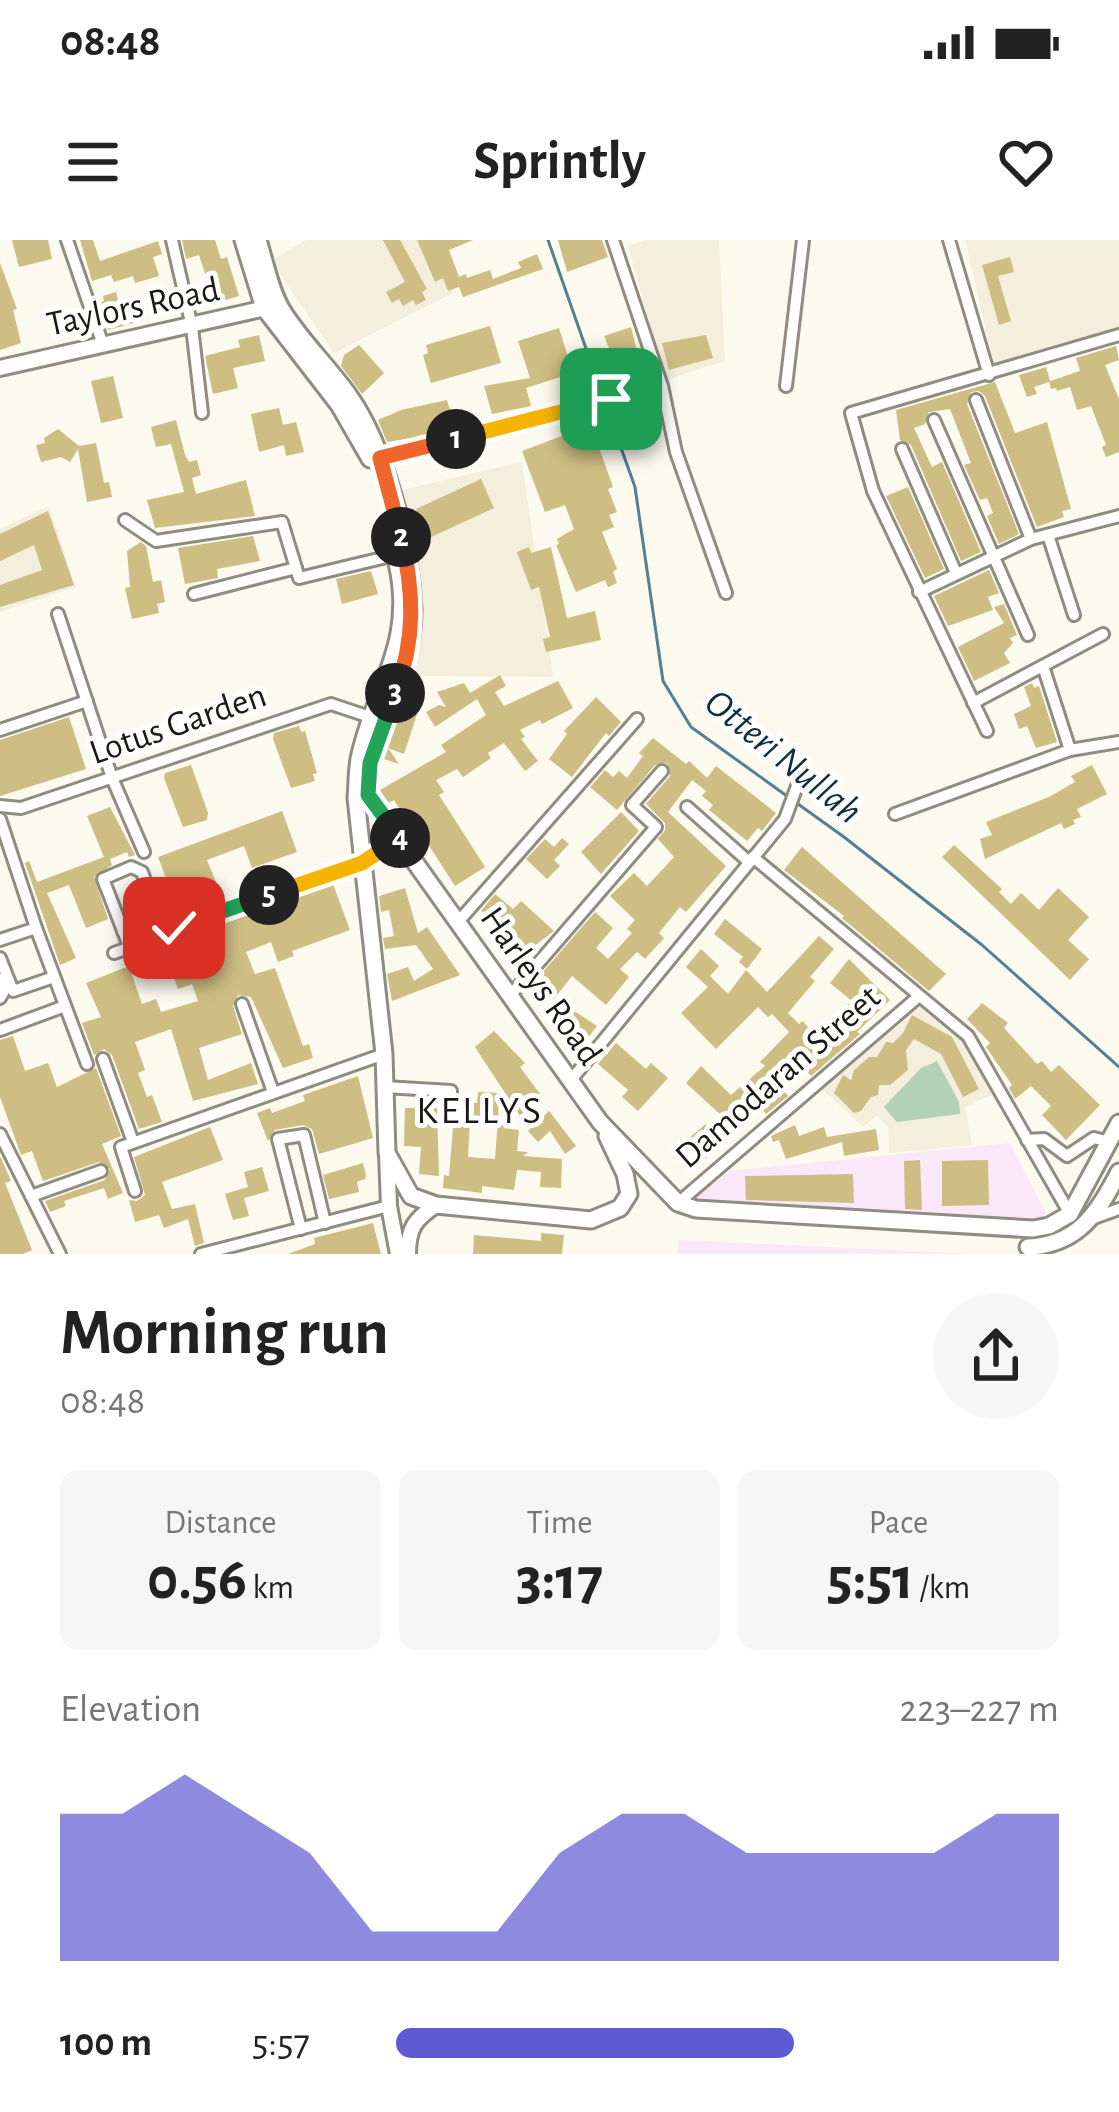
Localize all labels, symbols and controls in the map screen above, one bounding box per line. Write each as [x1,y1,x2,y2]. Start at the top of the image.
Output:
text: 08:48 [60,19,161,64]
icon: menu [60,129,126,195]
icon: heart [993,129,1059,195]
text: Sprintly [473,135,646,189]
street label: Taylors Road [43,271,223,343]
pin [560,348,662,450]
icon: arrive [578,366,644,432]
pin: 1 [426,409,486,469]
text: 1 [450,422,462,455]
pin: 2 [371,507,431,567]
text: 2 [393,520,409,553]
pin: 3 [365,663,425,723]
text: 3 [388,676,402,709]
street label: Lotus Garden [85,677,271,771]
water label: Otteri Nullah [697,682,869,832]
pin: 4 [370,808,430,868]
text: 4 [392,821,408,854]
pin: 5 [239,865,299,925]
pin [123,877,225,979]
text: 5 [262,878,276,911]
icon: check [141,895,207,961]
street label: Harleys Road [474,900,608,1072]
street label: Damodaran Street [669,979,887,1175]
district label: KELLYS [416,1092,544,1131]
button: share [933,1293,1059,1419]
text: Morning run [60,1300,389,1366]
text: 08:48 [60,1382,145,1421]
text: Distance [165,1507,276,1540]
text: Time [527,1507,592,1540]
text: Pace [869,1507,928,1540]
text: 0.56 [147,1550,247,1610]
text: 3:17 [516,1550,603,1610]
text: 5:51 [827,1550,914,1610]
text: km [247,1572,294,1605]
text: /km [914,1572,970,1605]
text: Elevation [60,1690,201,1729]
text: 223–227 m [899,1690,1059,1729]
text: 100 m [60,2024,152,2063]
text: 5:57 [252,2024,310,2063]

